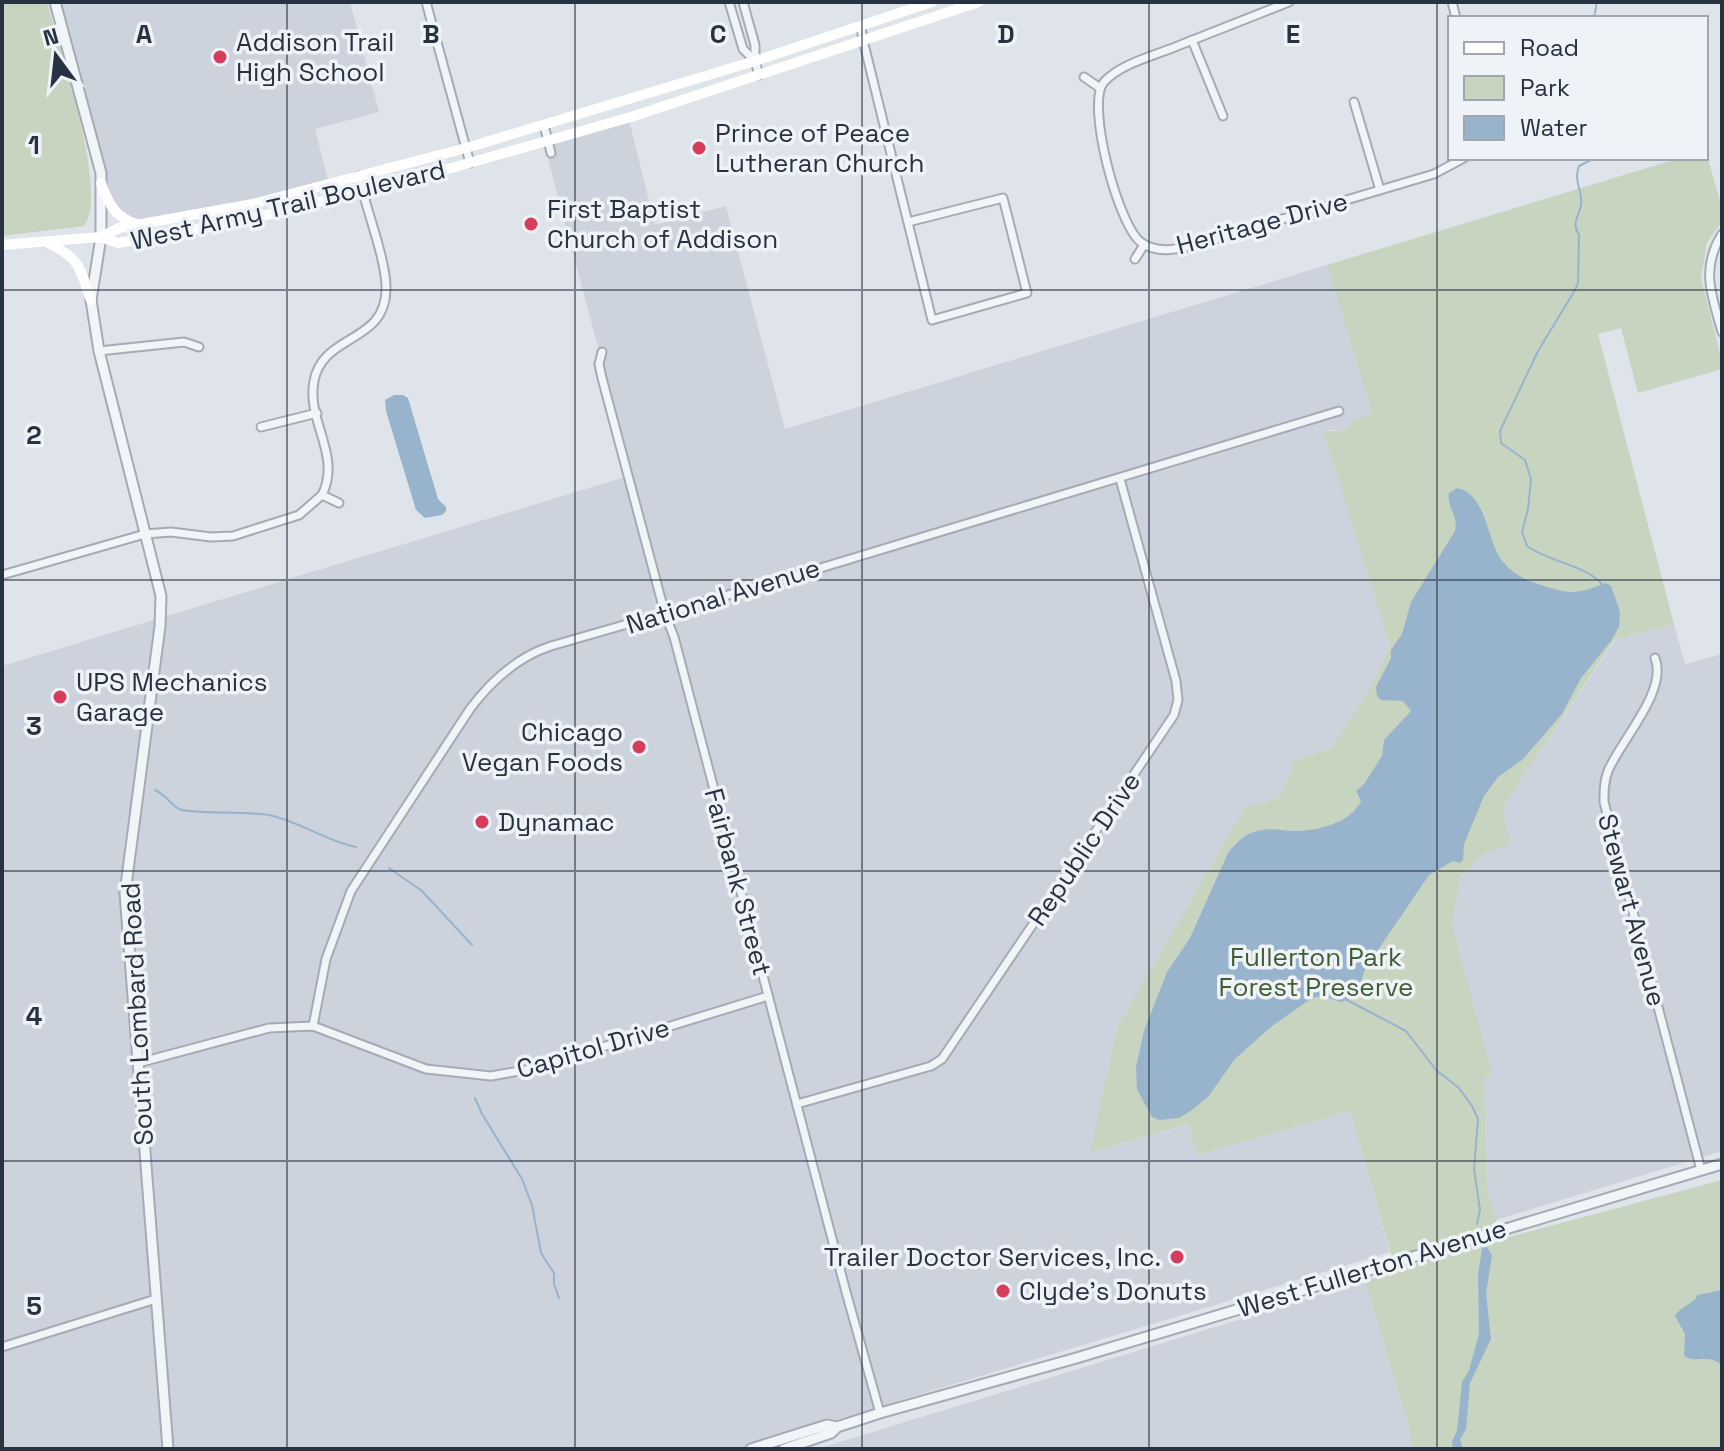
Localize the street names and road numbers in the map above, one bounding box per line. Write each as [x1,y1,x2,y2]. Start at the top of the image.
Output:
street label: West Army Trail Boulevard [127,152,449,258]
street label: Heritage Drive [1173,184,1351,262]
street label: National Avenue [622,550,824,642]
street label: Republic Drive [1020,766,1148,932]
street label: Fairbank Street [697,785,779,979]
street label: Stewart Avenue [1590,810,1674,1010]
street label: South Lombard Road [113,882,161,1146]
street label: Capitol Drive [513,1010,673,1086]
street label: West Fullerton Avenue [1233,1211,1511,1325]

